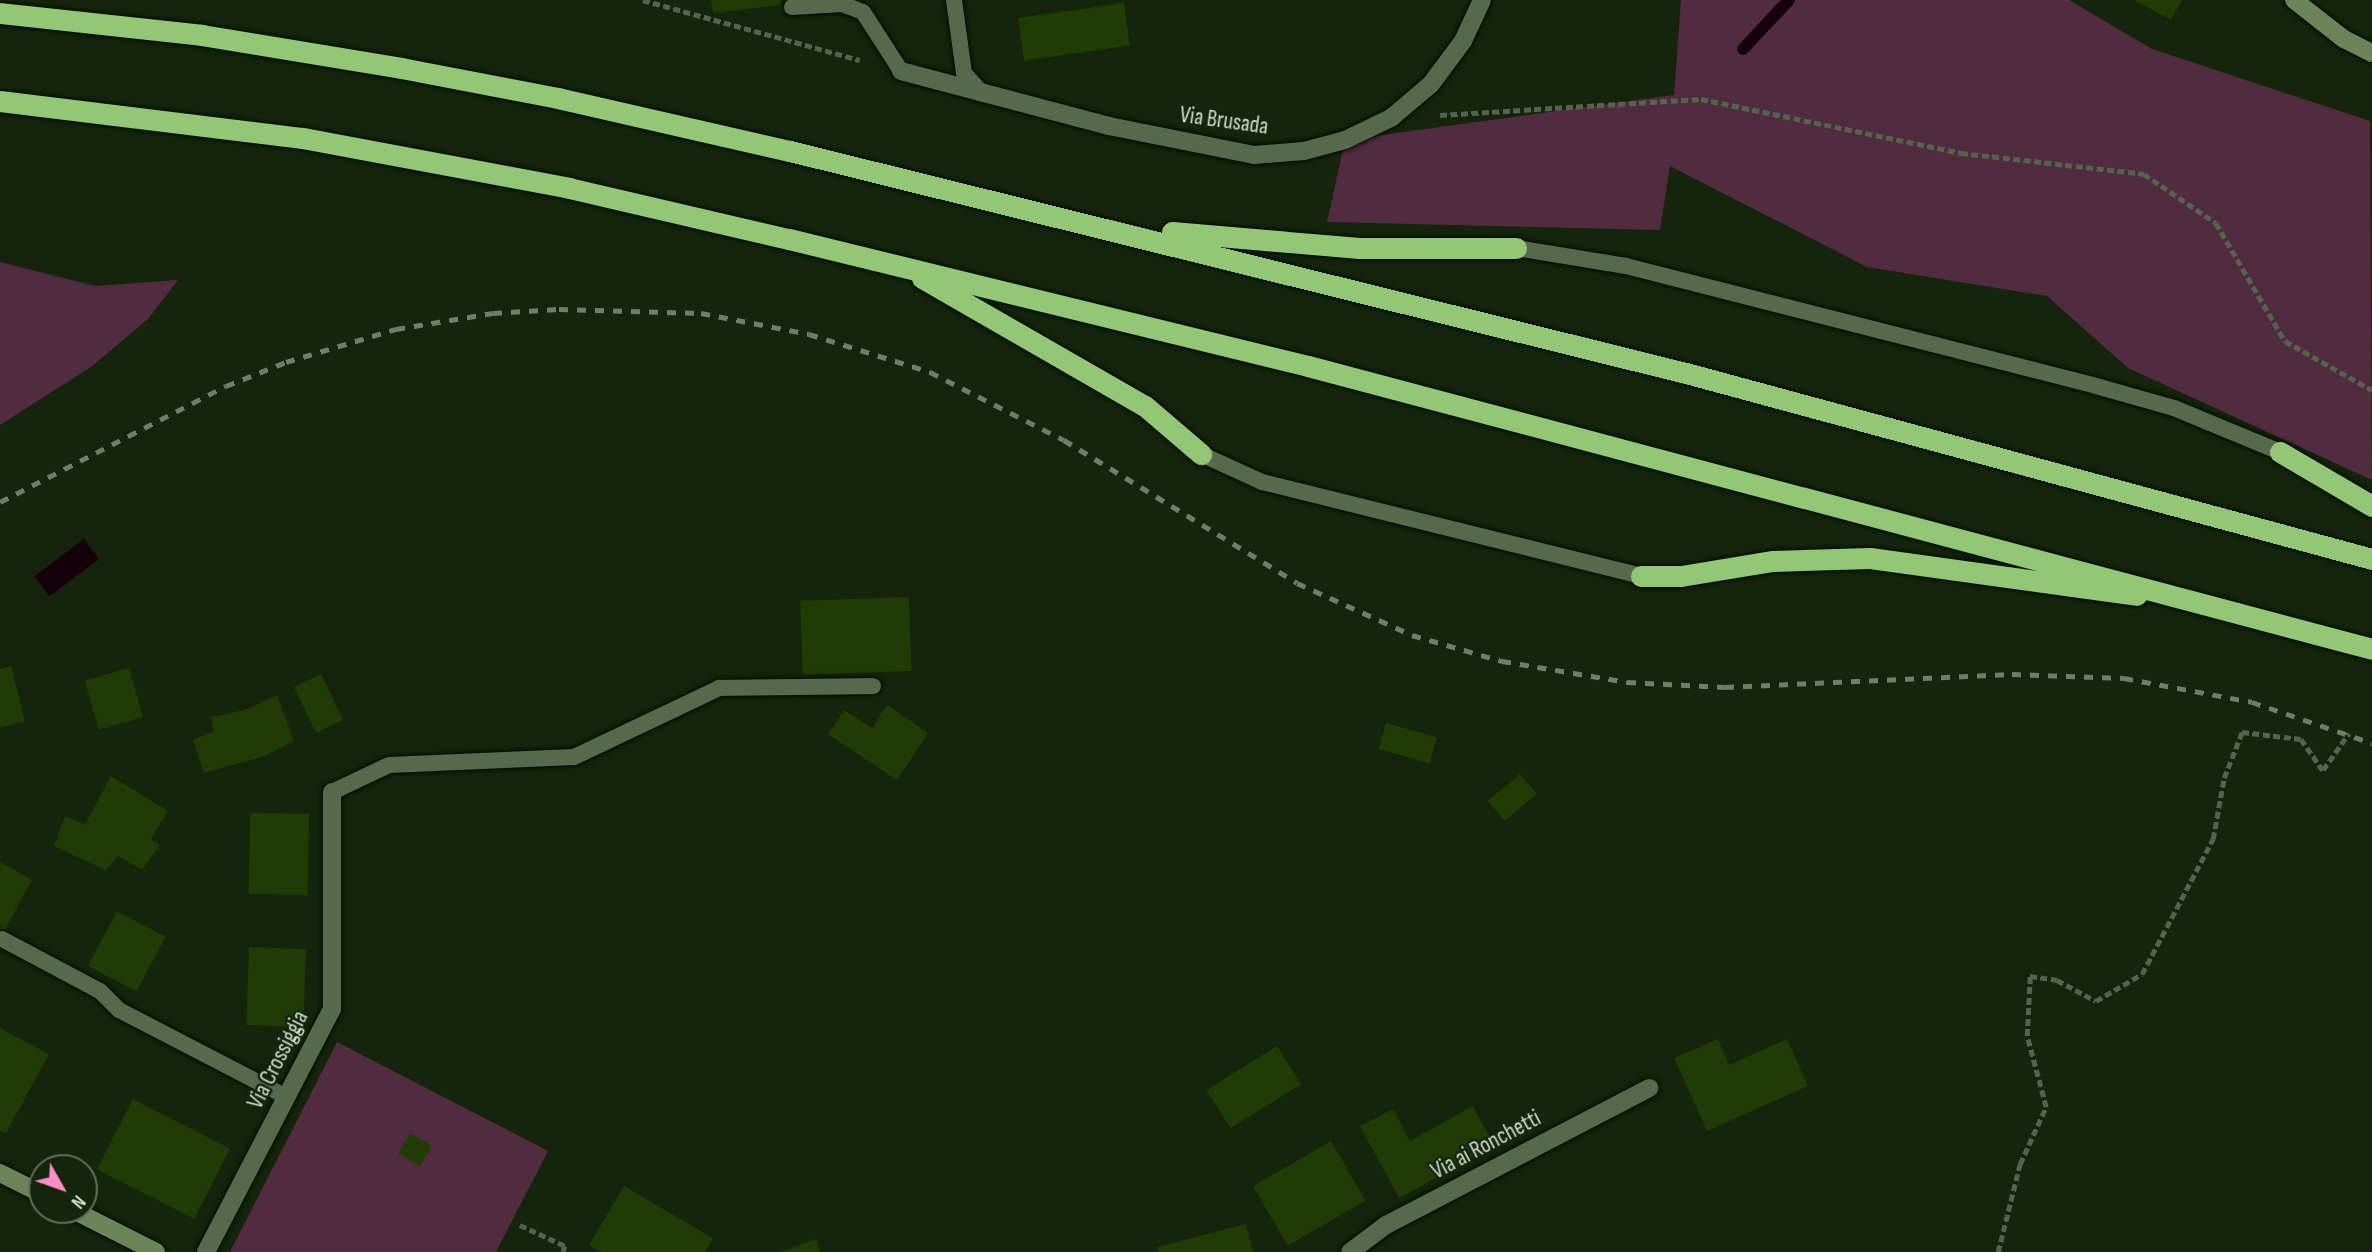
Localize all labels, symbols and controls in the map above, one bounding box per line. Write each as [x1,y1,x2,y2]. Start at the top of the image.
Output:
street label: Via Brusada [1178,101,1270,141]
street label: Via Crossiggia [242,1007,314,1113]
street label: Via ai Ronchetti [1426,1105,1546,1185]
north arrow [28,1154,98,1224]
text: N [66,1190,90,1213]

